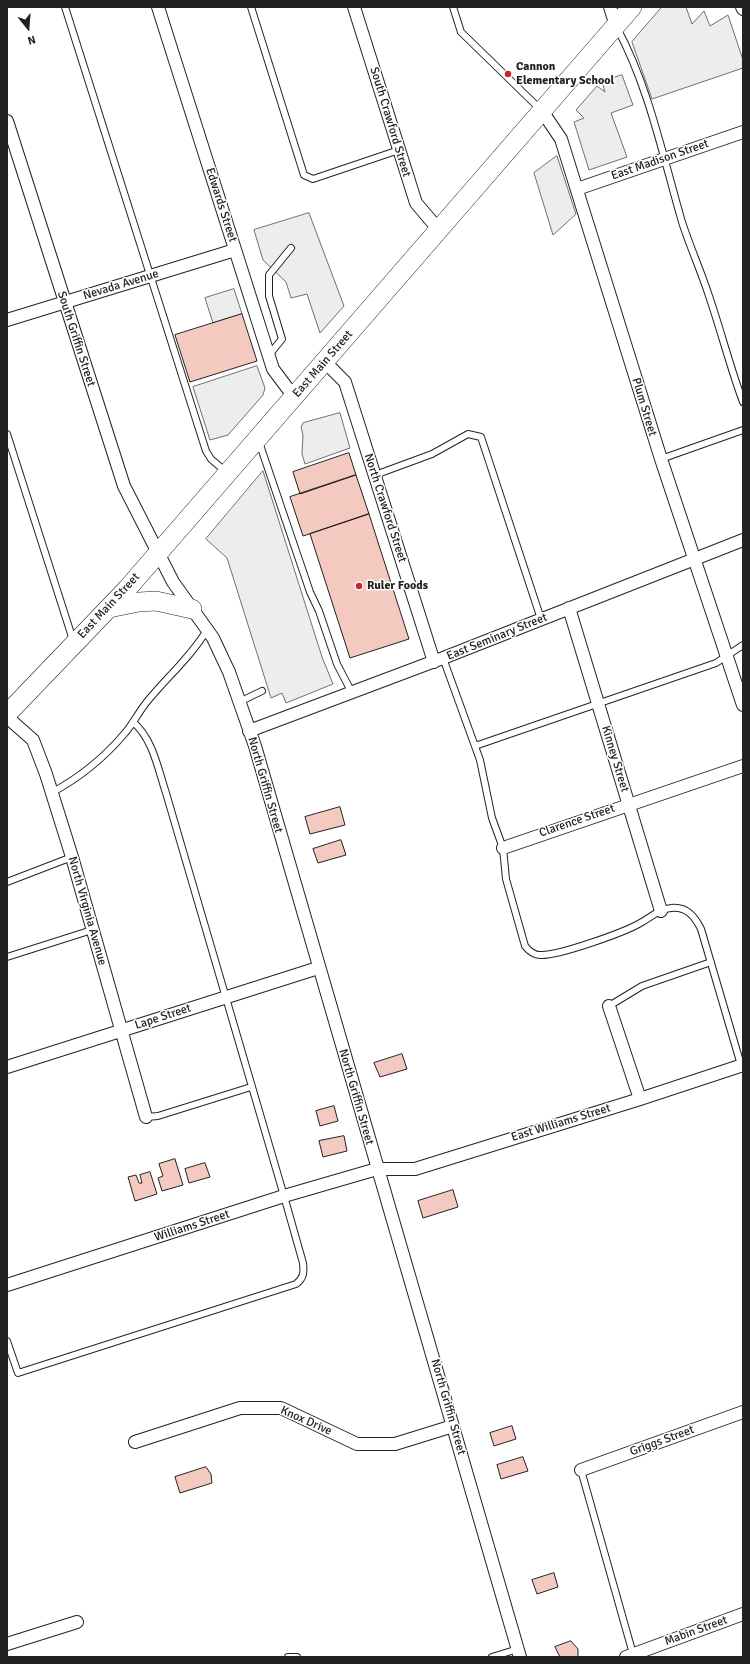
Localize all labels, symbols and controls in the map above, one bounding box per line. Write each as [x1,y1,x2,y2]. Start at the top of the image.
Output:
north arrow [8,8,48,48]
text: N [26,33,37,47]
place label: Cannon Elementary School [516,60,614,88]
street label: South Crawford Street [366,65,414,179]
marker: Cannon Elementary School [503,69,513,79]
street label: East Madison Street [609,137,711,183]
street label: Edwards Street [202,166,240,244]
street label: Nevada Avenue [82,267,160,303]
street label: South Griffin Street [54,289,98,389]
street label: East Main Street [290,327,356,401]
street label: Plum Street [628,376,660,438]
street label: North Crawford Street [361,452,409,564]
street label: East Main Street [75,570,143,642]
place label: Ruler Foods [367,579,428,593]
marker: Ruler Foods [354,581,364,591]
street label: East Seminary Street [445,610,549,664]
street label: Kinney Street [598,724,632,794]
street label: North Griffin Street [244,735,286,835]
street label: Clarence Street [537,801,617,841]
street label: North Virginia Avenue [65,855,109,967]
street label: Lape Street [133,1001,193,1033]
street label: North Griffin Street [335,1047,377,1147]
street label: East Williams Street [510,1101,612,1145]
street label: Williams Street [153,1207,231,1245]
street label: North Griffin Street [427,1357,469,1457]
street label: Knox Drive [278,1403,334,1439]
street label: Griggs Street [628,1423,696,1459]
street label: Mabin Street [663,1613,729,1649]

